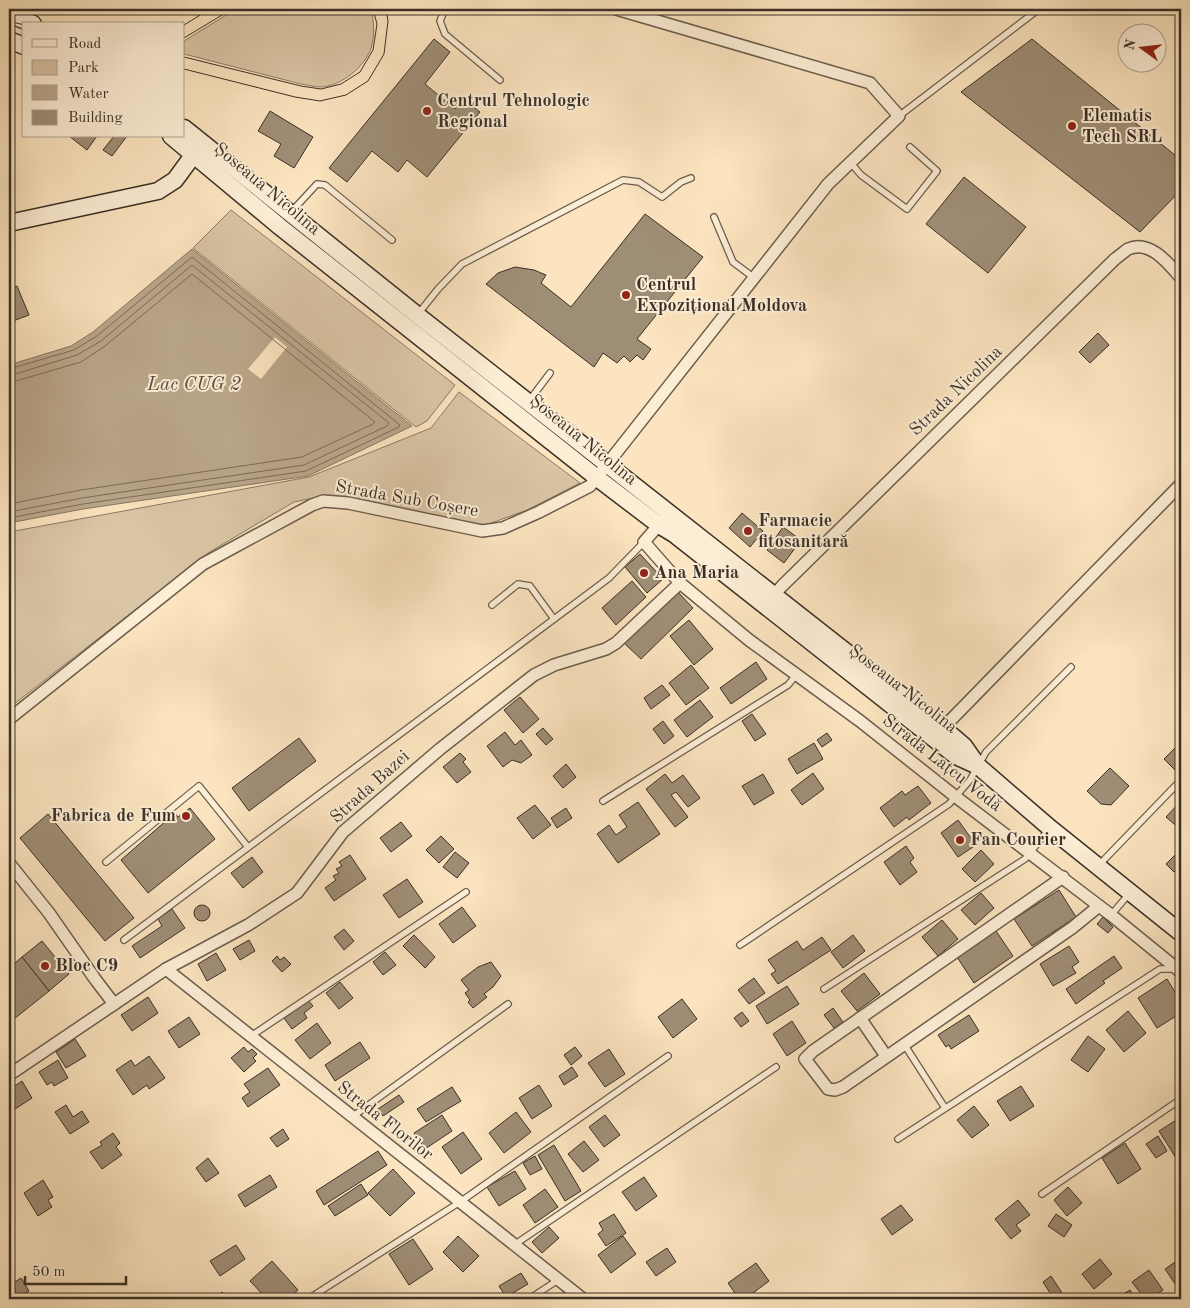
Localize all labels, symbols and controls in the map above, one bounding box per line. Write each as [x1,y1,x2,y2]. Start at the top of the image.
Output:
legend [22,22,185,138]
north arrow [1118,22,1168,72]
text: Road [68,37,102,52]
text: N [1122,38,1139,52]
text: Park [68,61,99,76]
text: Water [68,87,109,102]
place label: Centrul Tehnologic Regional [437,92,590,131]
marker: Centrul Tehnologic Regional [421,105,433,117]
place label: Elematis Tech SRL [1082,107,1162,146]
text: Building [68,111,123,126]
marker: Elematis Tech SRL [1066,120,1078,132]
street label: Șoseaua Nicolina [210,140,324,239]
place label: Centrul Expozițional Moldova [636,276,807,315]
marker: Centrul Expozițional Moldova [620,289,632,301]
street label: Strada Nicolina [906,342,1006,439]
water label: Lac CUG 2 [146,376,241,395]
street label: Șoseaua Nicolina [525,391,640,490]
street label: Strada Sub Coșere [334,478,480,521]
place label: Farmacie fitosanitară [758,512,849,551]
marker: Farmacie fitosanitară [742,525,754,537]
place label: Ana Maria [654,564,739,582]
marker: Ana Maria [638,567,650,579]
street label: Șoseaua Nicolina [845,641,961,738]
street label: Strada Lațcu Vodă [878,711,1005,816]
street label: Strada Bazei [327,747,413,827]
place label: Fabrica de Fum [51,807,176,825]
marker: Fabrica de Fum [180,810,192,822]
place label: Fan Courier [970,831,1066,849]
marker: Fan Courier [954,834,966,846]
place label: Bloc C9 [55,957,118,975]
marker: Bloc C9 [39,960,51,972]
street label: Strada Florilor [334,1078,437,1164]
scale bar [25,1253,126,1285]
text: 50 m [32,1265,66,1280]

